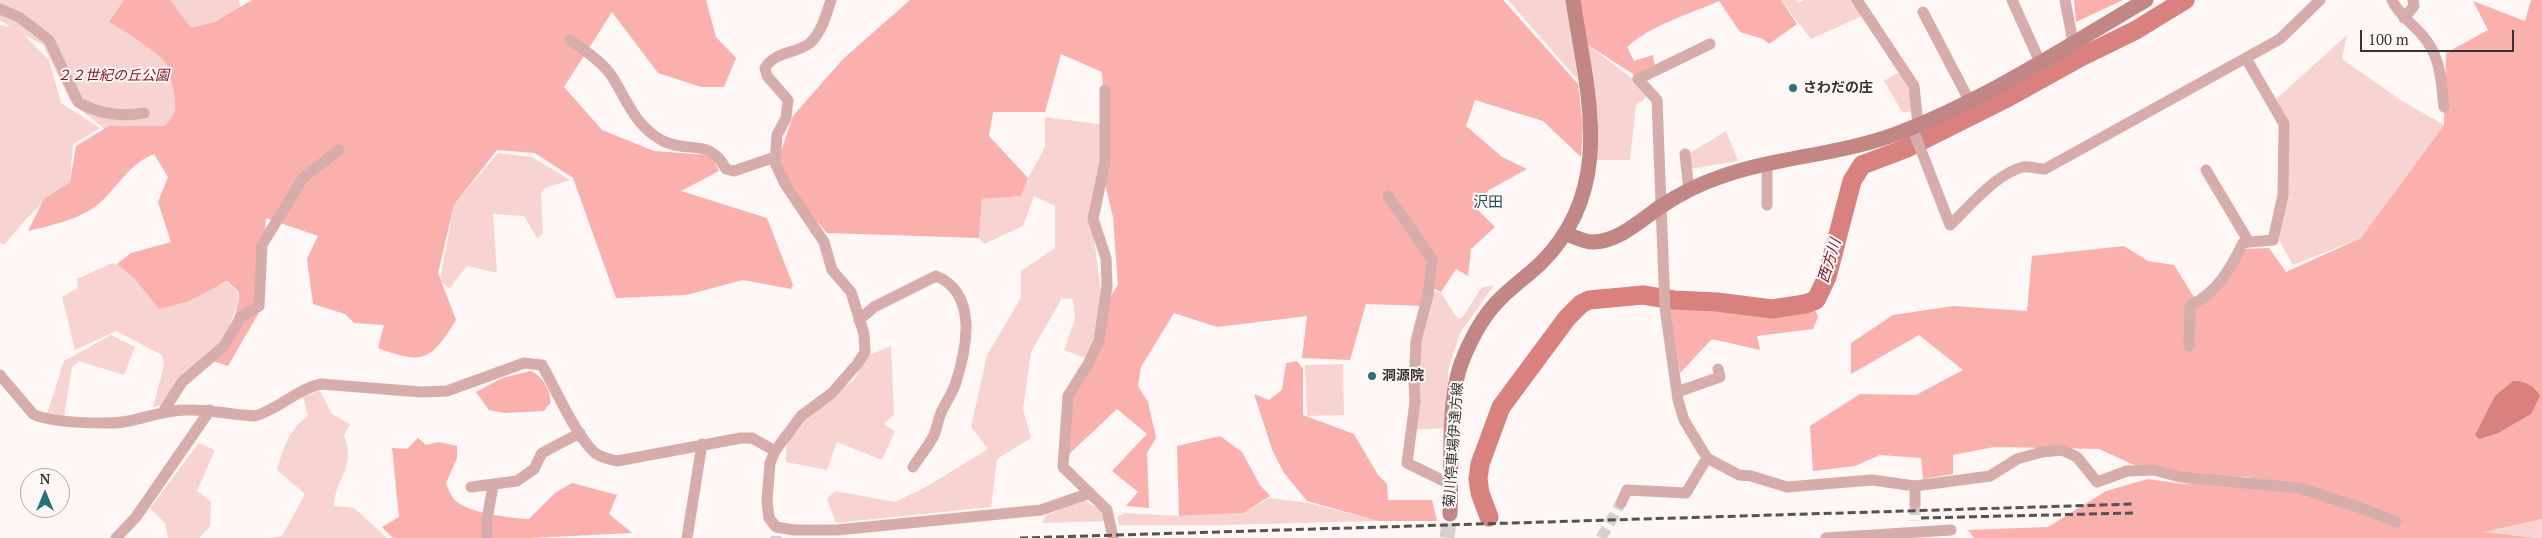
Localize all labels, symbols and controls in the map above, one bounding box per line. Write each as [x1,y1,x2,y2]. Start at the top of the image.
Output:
scale bar [2362,20,2516,52]
text: 100 m [2368,29,2409,49]
park label: ２２世紀の丘公園 [57,68,169,84]
place label: さわだの庄 [1803,80,1873,96]
marker: さわだの庄 [1787,82,1799,94]
district label: 沢田 [1473,194,1503,212]
water label: 西方川 [1815,237,1845,285]
place label: 洞源院 [1382,368,1424,384]
marker: 洞源院 [1366,370,1378,382]
street label: 菊川停車場伊達方線 [1441,382,1467,508]
north arrow [20,468,70,518]
text: N [40,469,50,488]

